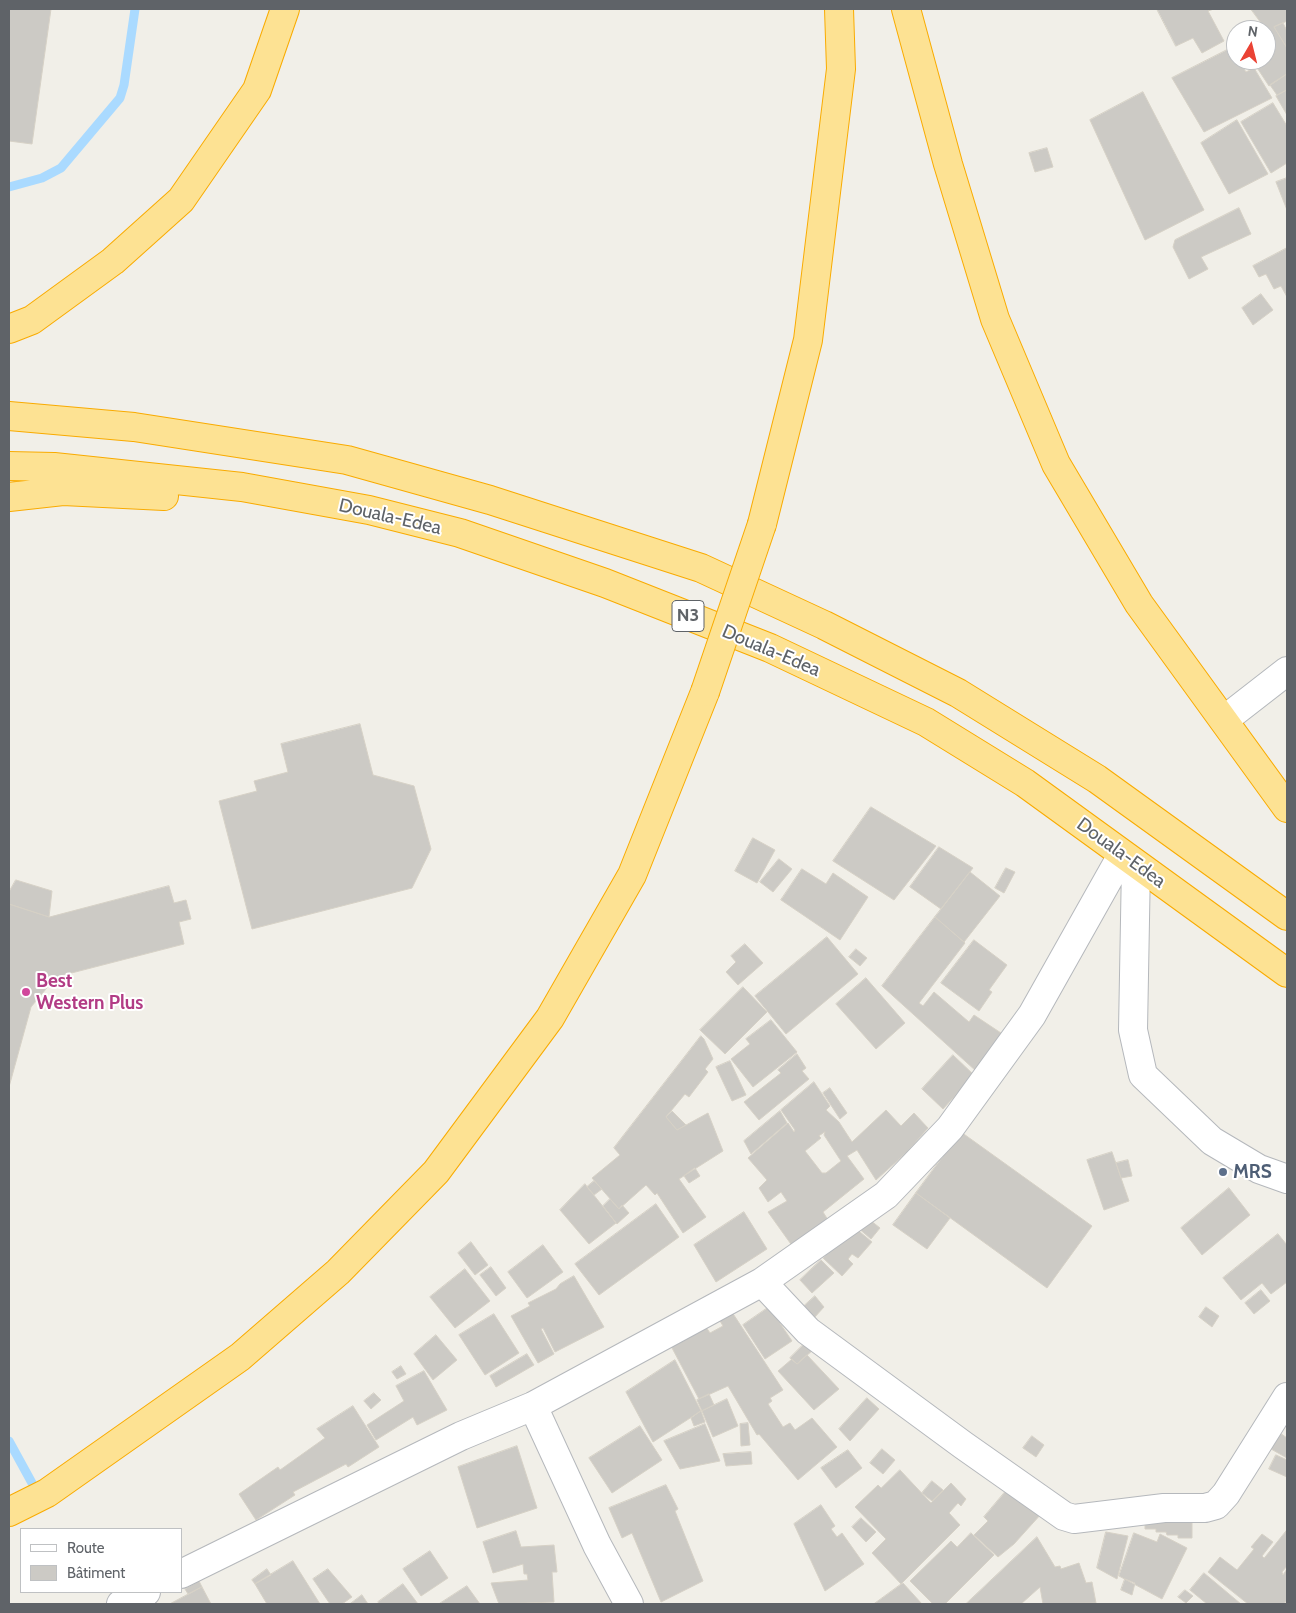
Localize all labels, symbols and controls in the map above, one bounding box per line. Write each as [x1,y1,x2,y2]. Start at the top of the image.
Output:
north arrow [1226,20,1276,70]
text: N [1247,22,1259,41]
street label: Douala-Edea [337,494,443,540]
road number: N3 [672,600,704,632]
street label: Douala-Edea [718,620,824,682]
street label: Douala-Edea [1072,813,1170,893]
place label: Best Western Plus [36,970,143,1014]
marker: Best Western Plus [20,986,32,998]
place label: MRS [1233,1161,1272,1183]
marker: MRS [1217,1166,1229,1178]
legend [20,1528,182,1593]
text: Route [67,1539,105,1557]
text: Bâtiment [67,1564,125,1582]

